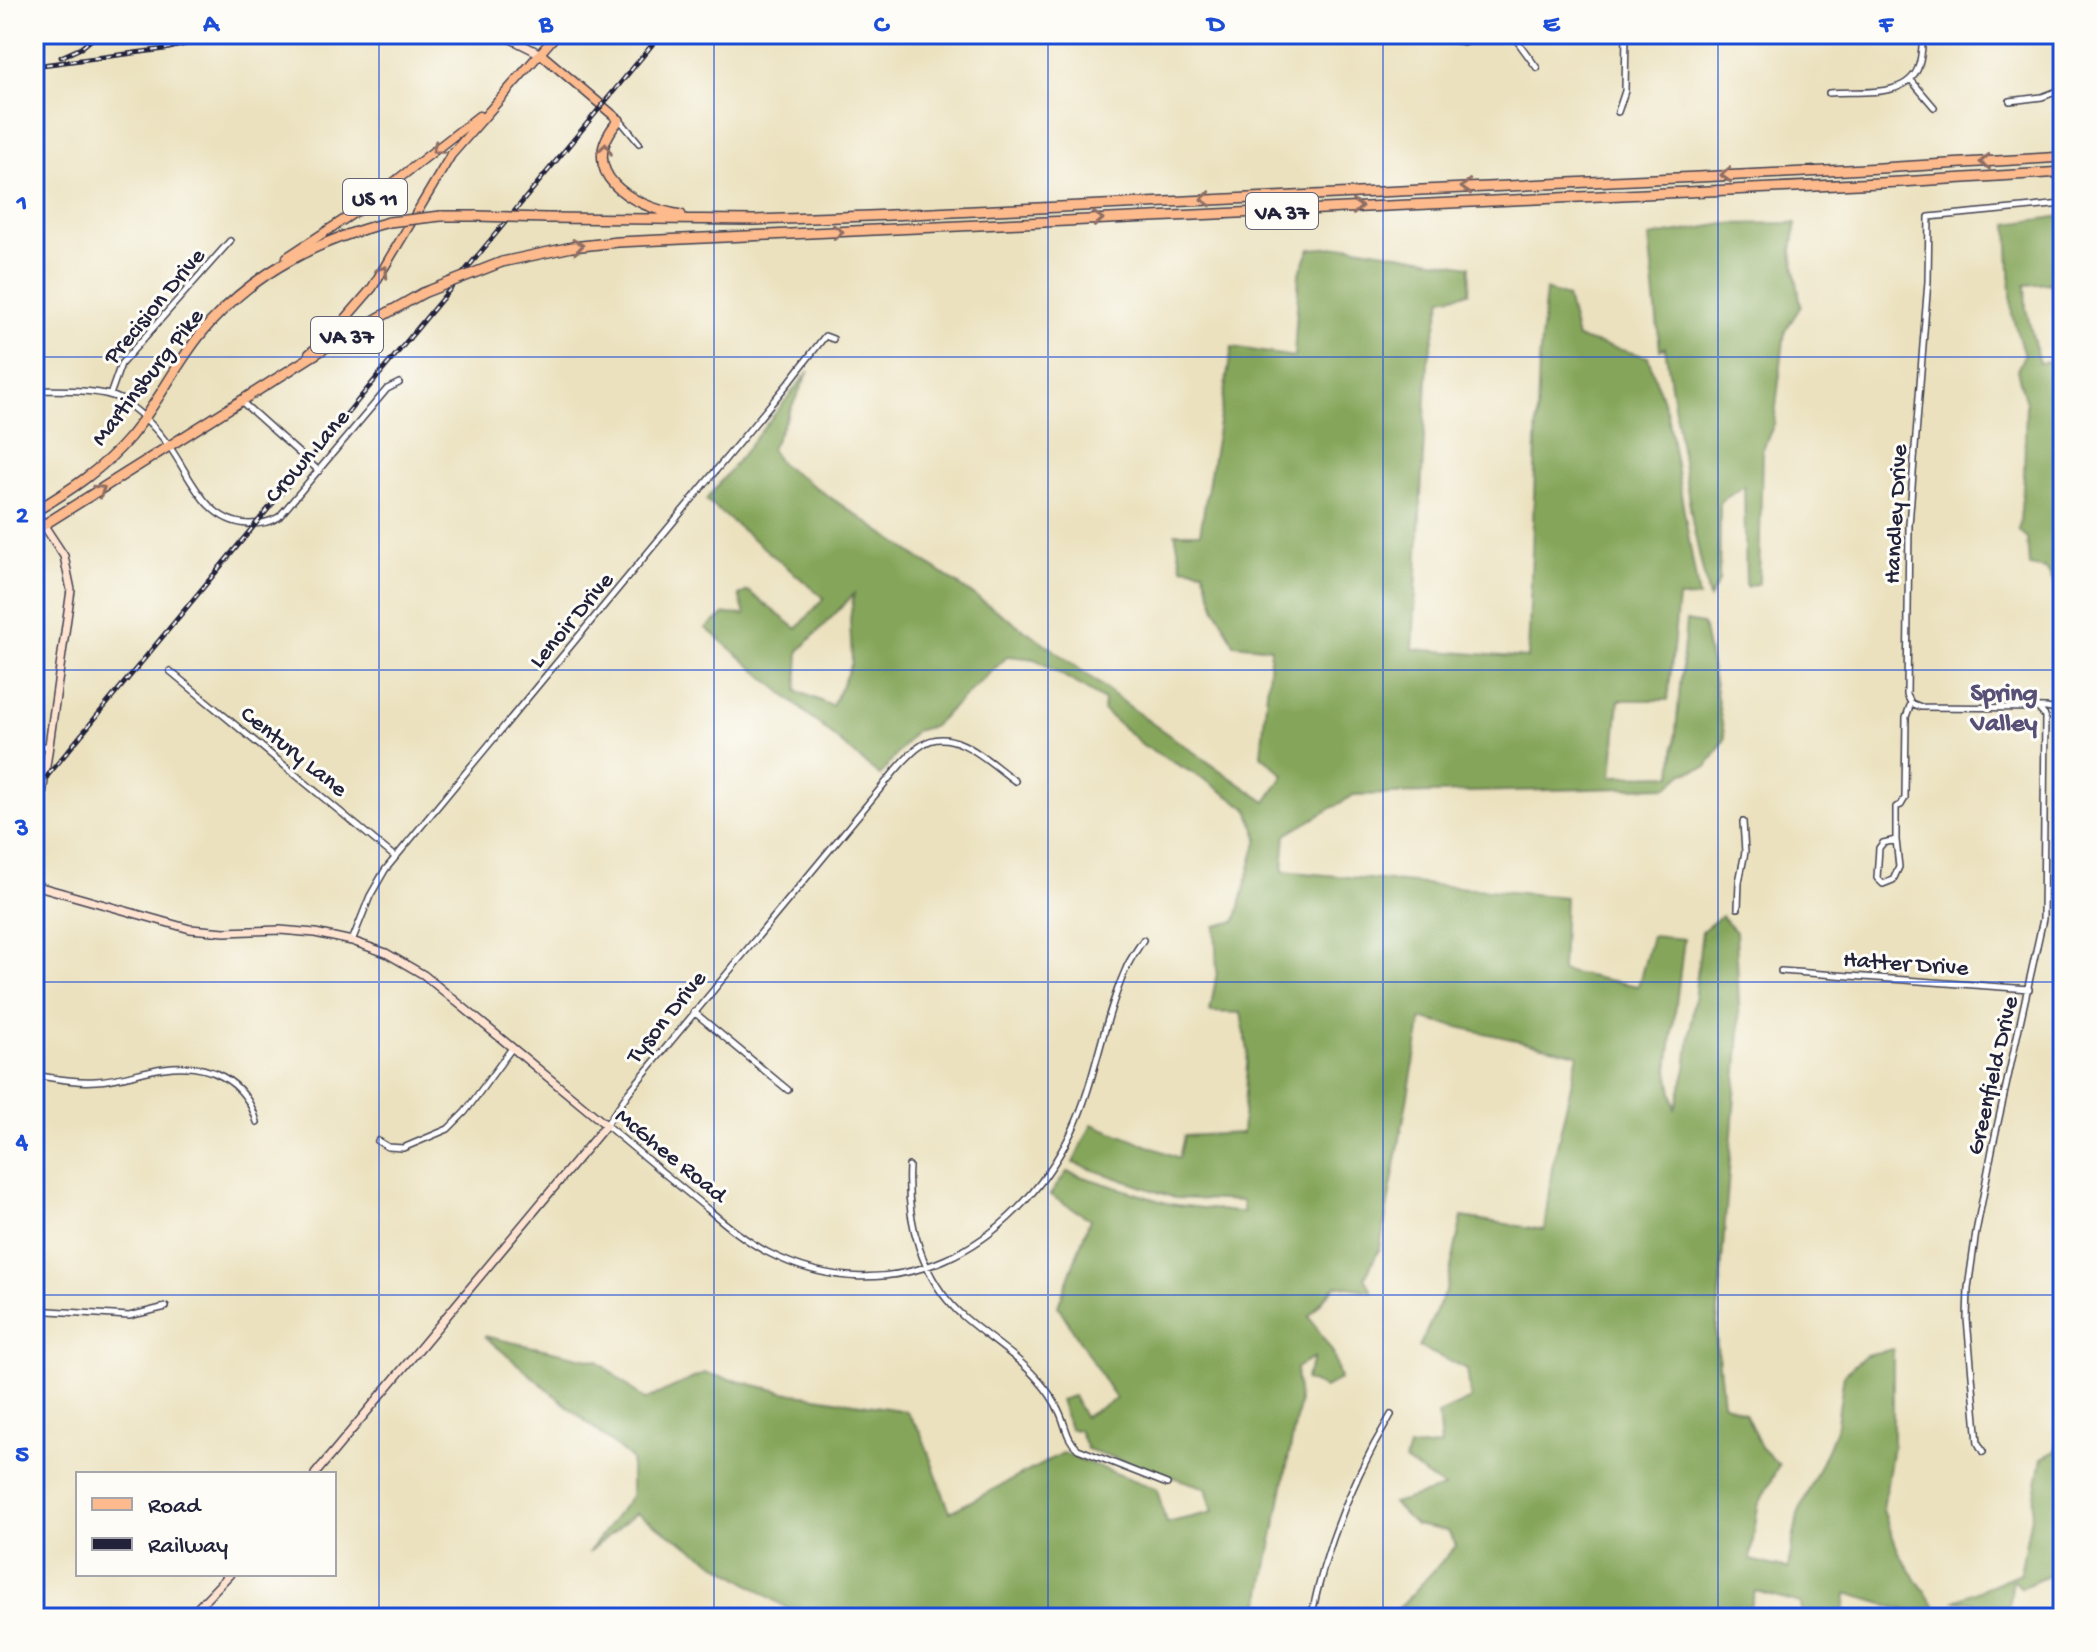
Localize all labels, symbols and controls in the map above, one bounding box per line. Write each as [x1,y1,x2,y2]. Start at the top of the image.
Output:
text: A [202,11,220,42]
text: B [538,11,554,42]
text: C [874,11,891,42]
text: D [1206,11,1226,42]
text: E [1543,11,1561,42]
text: F [1878,11,1894,42]
one-way arrow [431,139,446,153]
one-way arrow [596,142,613,155]
one-way arrow [1978,154,1991,171]
one-way arrow [1719,166,1732,183]
one-way arrow [1459,178,1472,195]
road number: US 11 [343,179,407,215]
text: 1 [16,190,27,221]
one-way arrow [1199,191,1212,208]
road number: VA 37 [1246,193,1318,229]
one-way arrow [1351,199,1364,216]
one-way arrow [1092,211,1105,228]
one-way arrow [832,224,845,241]
one-way arrow [571,238,585,255]
street label: Precision Drive [98,243,213,372]
one-way arrow [373,265,388,280]
street label: Martinsburg Pike [86,303,212,453]
road number: VA 37 [311,317,383,353]
street label: Crown Lane [260,404,358,510]
street label: Handley Drive [1879,443,1916,585]
one-way arrow [92,484,106,499]
text: 2 [16,502,29,533]
street label: Lenoir Drive [524,567,622,675]
district label: Spring Valley [1970,680,2038,741]
street label: Century Lane [233,701,353,805]
text: 3 [14,815,29,846]
street label: Hatter Drive [1842,947,1970,984]
street label: Tyson Drive [620,965,715,1072]
street label: Greenfield Drive [1962,993,2027,1158]
street label: McGhee Road [608,1103,733,1212]
text: 4 [15,1128,29,1159]
text: 5 [15,1441,29,1472]
legend [76,1472,336,1576]
text: Road [148,1493,202,1522]
text: Railway [148,1533,228,1562]

